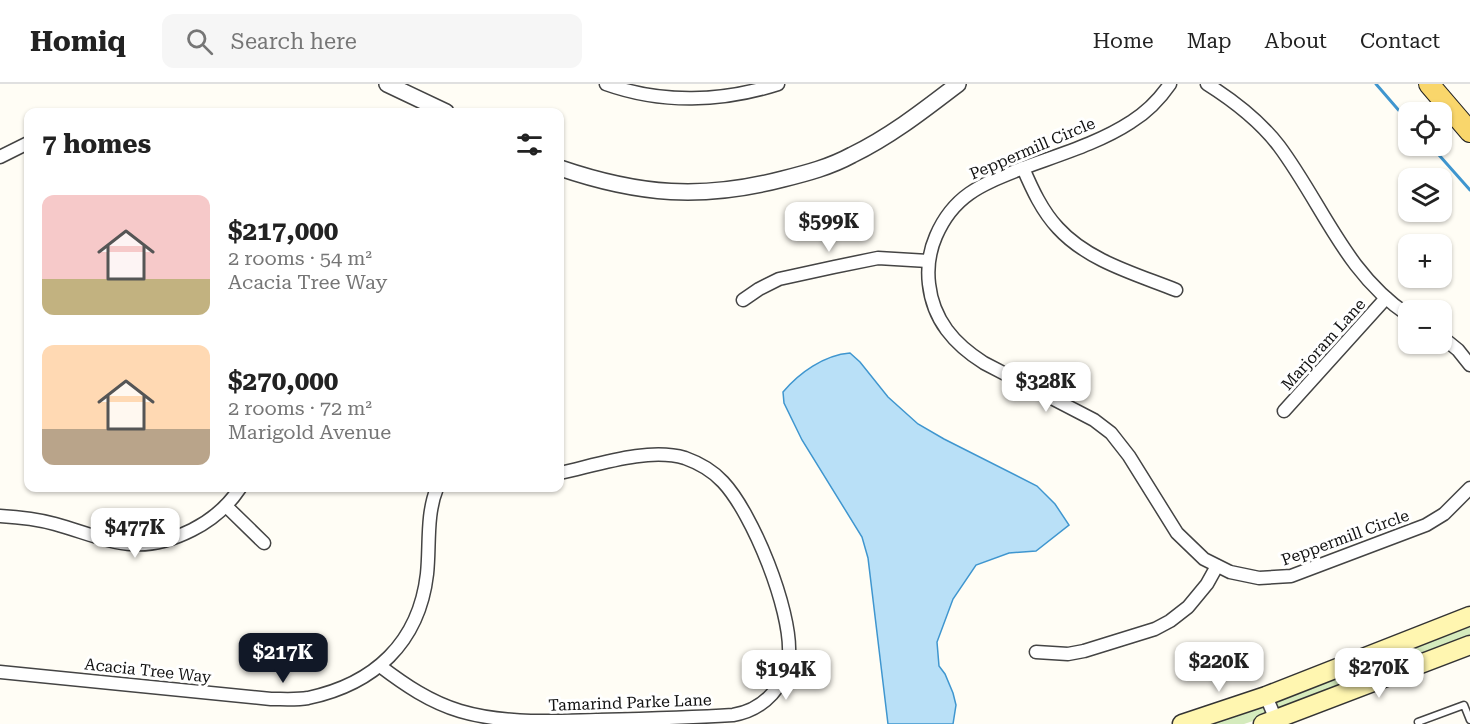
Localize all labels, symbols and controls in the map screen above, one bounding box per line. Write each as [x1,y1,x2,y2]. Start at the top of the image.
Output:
search box [162,14,582,68]
text: Homiq [30,25,126,58]
icon: search [183,25,216,58]
text: Search here [231,29,357,54]
text: Home [1093,29,1154,53]
text: Map [1187,29,1232,53]
text: About [1265,29,1327,53]
text: Contact [1360,29,1440,53]
map controls [1398,102,1452,354]
button: locate [1398,102,1452,156]
street label: Peppermill Circle [967,113,1098,183]
icon: filters [513,128,546,161]
text: 7 homes [42,129,151,159]
button: layers [1398,168,1452,222]
pin: $599K [787,202,871,253]
text: $599K [799,209,859,233]
text: $217,000 [228,216,338,246]
icon: home [90,219,162,291]
button: + [1398,234,1452,288]
text: 2 rooms · 54 m² [228,246,372,270]
text: Acacia Tree Way [228,270,387,294]
street label: Marjoram Lane [1277,295,1370,394]
button: − [1398,300,1452,354]
pin: $328K [1004,362,1088,413]
text: $270,000 [228,366,338,396]
icon: home [90,369,162,441]
text: $328K [1016,369,1076,393]
text: 2 rooms · 72 m² [228,396,372,420]
text: Marigold Avenue [228,420,391,444]
street label: Peppermill Circle [1279,505,1412,569]
pin: $477K [93,508,177,559]
text: $477K [105,515,165,539]
pin: $217K [241,633,325,684]
text: $217K [253,640,313,664]
pin: $220K [1177,642,1261,693]
pin: $270K [1337,648,1421,699]
text: $220K [1189,649,1249,673]
pin: $194K [744,650,828,701]
street label: Acacia Tree Way [84,654,213,687]
text: $270K [1349,655,1409,679]
text: $194K [756,657,816,681]
street label: Tamarind Parke Lane [548,690,712,715]

